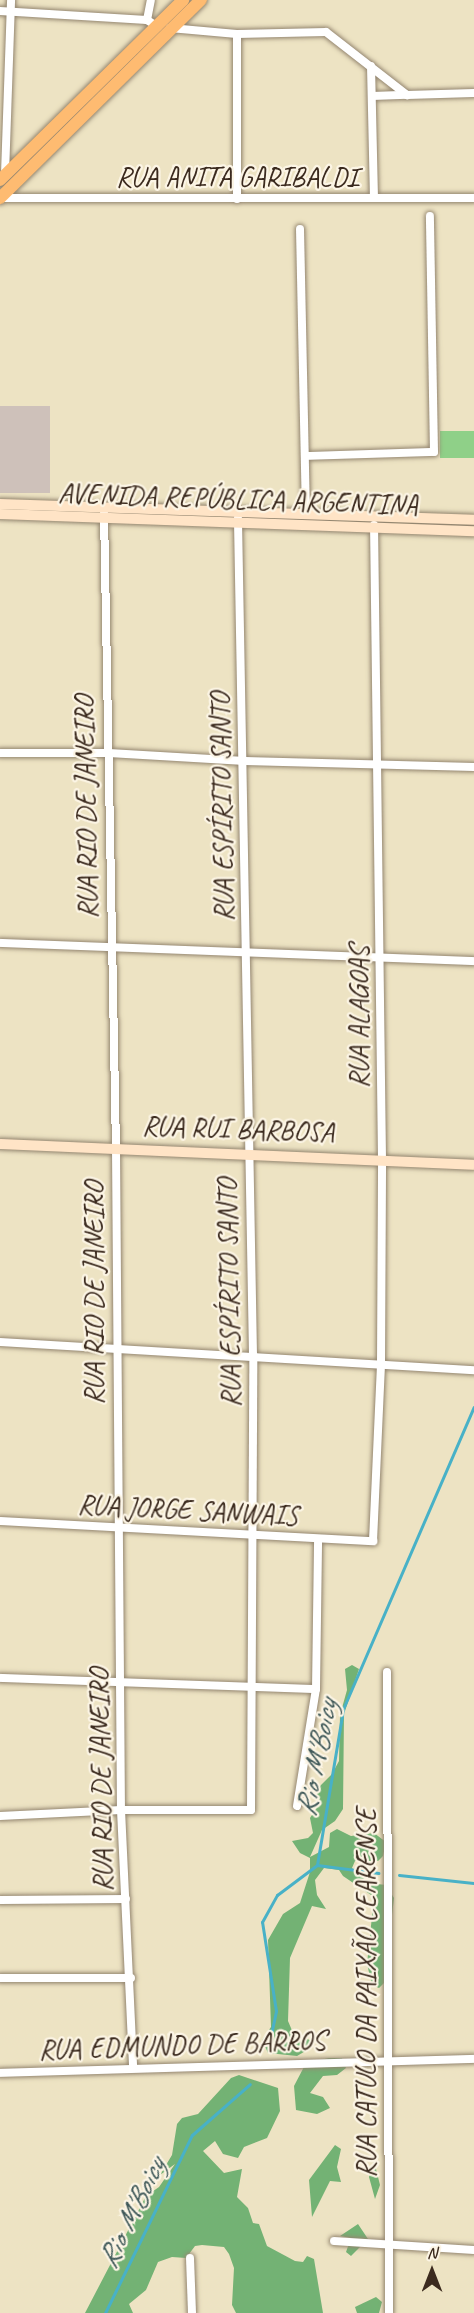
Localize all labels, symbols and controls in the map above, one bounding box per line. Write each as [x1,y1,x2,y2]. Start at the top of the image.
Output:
street label: RUA ANITA GARIBALDI [116,160,358,194]
street label: AVENIDA REPÚBLICA ARGENTINA [57,476,419,522]
street label: RUA ESPÍRITO SANTO [203,692,241,922]
street label: RUA RIO DE JANEIRO [67,694,105,920]
street label: RUA ALAGOAS [342,946,376,1088]
street label: RUA RUI BARBOSA [141,1109,335,1149]
street label: RUA ESPÍRITO SANTO [210,1178,248,1408]
street label: RUA RIO DE JANEIRO [77,1180,111,1406]
street label: RUA JORGE SANWAIS [76,1487,300,1533]
street label: RUA RIO DE JANEIRO [82,1667,120,1893]
water label: Rio M'Boicy [287,1697,345,1819]
street label: RUA CATULO DA PAIXÃO CEARENSE [349,1808,383,2178]
street label: RUA EDMUNDO DE BARROS [38,2023,326,2067]
water label: Rio M'Boicy [89,2152,173,2274]
north arrow [402,2241,462,2301]
text: N [427,2243,437,2263]

